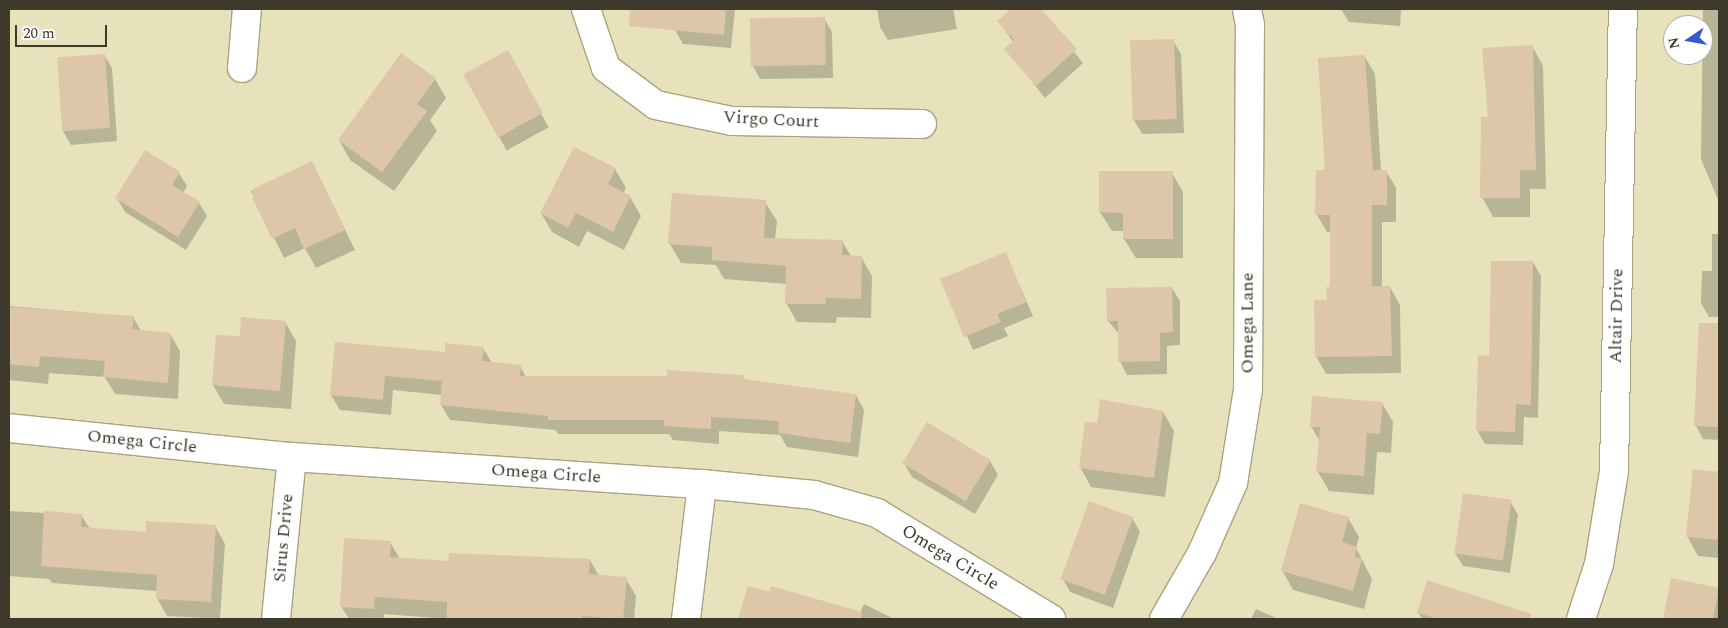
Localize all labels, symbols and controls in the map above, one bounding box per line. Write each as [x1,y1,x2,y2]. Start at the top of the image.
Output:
scale bar [18,15,110,47]
north arrow [1663,15,1713,65]
text: 20 m [23,22,55,45]
text: N [1662,35,1685,51]
street label: Virgo Court [722,107,820,133]
street label: Altair Drive [1605,268,1629,364]
street label: Omega Lane [1237,272,1259,374]
street label: Omega Circle [86,426,198,458]
street label: Omega Circle [490,459,602,489]
street label: Sirus Drive [269,493,299,583]
street label: Omega Circle [897,520,1003,596]

